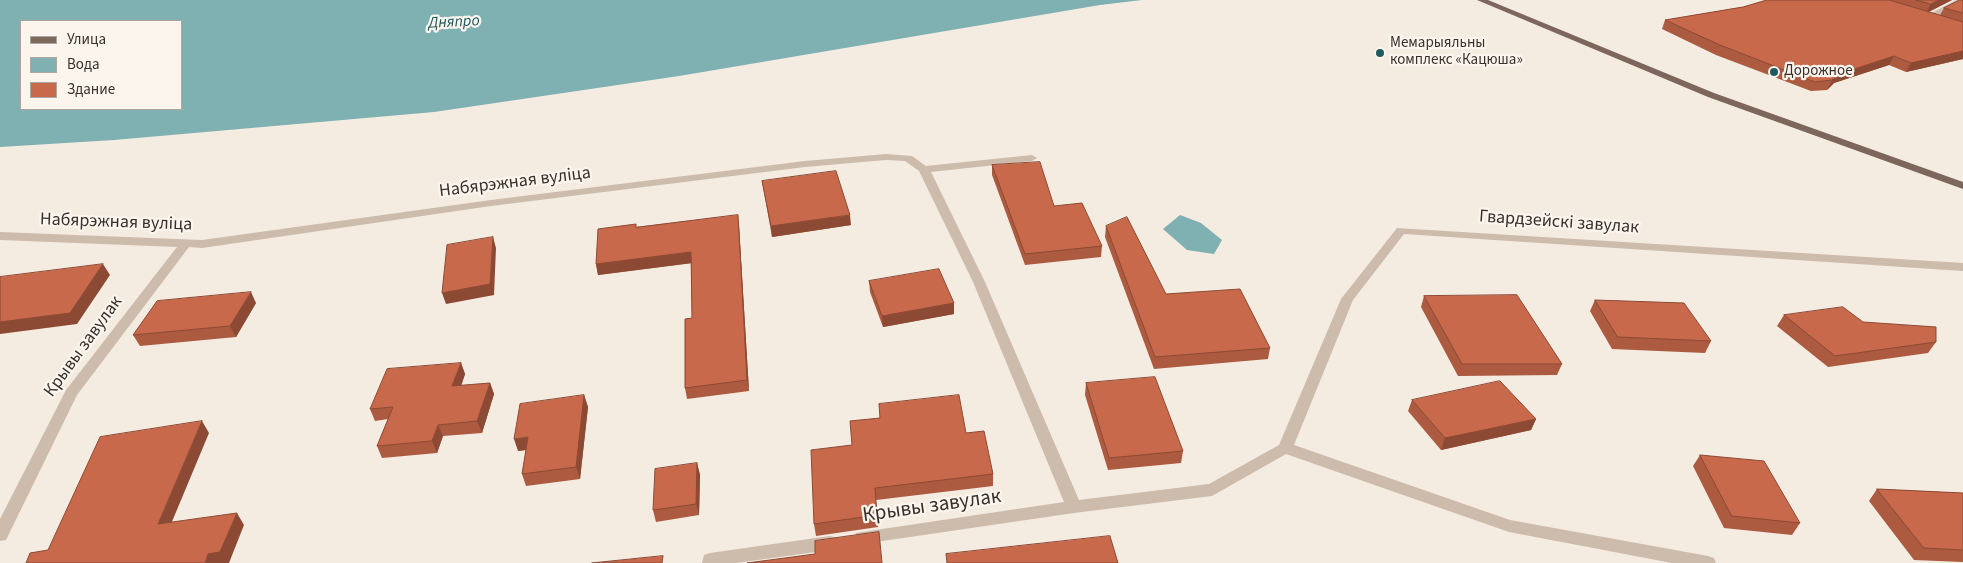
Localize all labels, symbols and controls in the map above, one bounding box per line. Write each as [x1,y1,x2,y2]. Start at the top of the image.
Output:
water label: Дняпро [428,12,480,34]
legend [20,20,182,110]
text: Улица [67,29,106,50]
place label: Мемарыяльны комплекс «Кацюша» [1390,35,1523,70]
marker: Мемарыяльны комплекс «Кацюша» [1374,47,1386,59]
text: Вода [67,54,100,75]
place label: Дорожное [1784,63,1853,81]
marker: Дорожное [1768,66,1780,78]
text: Здание [67,79,115,100]
street label: Набярэжная вуліца [438,163,592,203]
street label: Гвардзейскі завулак [1478,207,1640,239]
street label: Набярэжная вуліца [39,210,193,236]
street label: Крывы завулак [40,292,128,402]
street label: Крывы завулак [861,485,1003,529]

